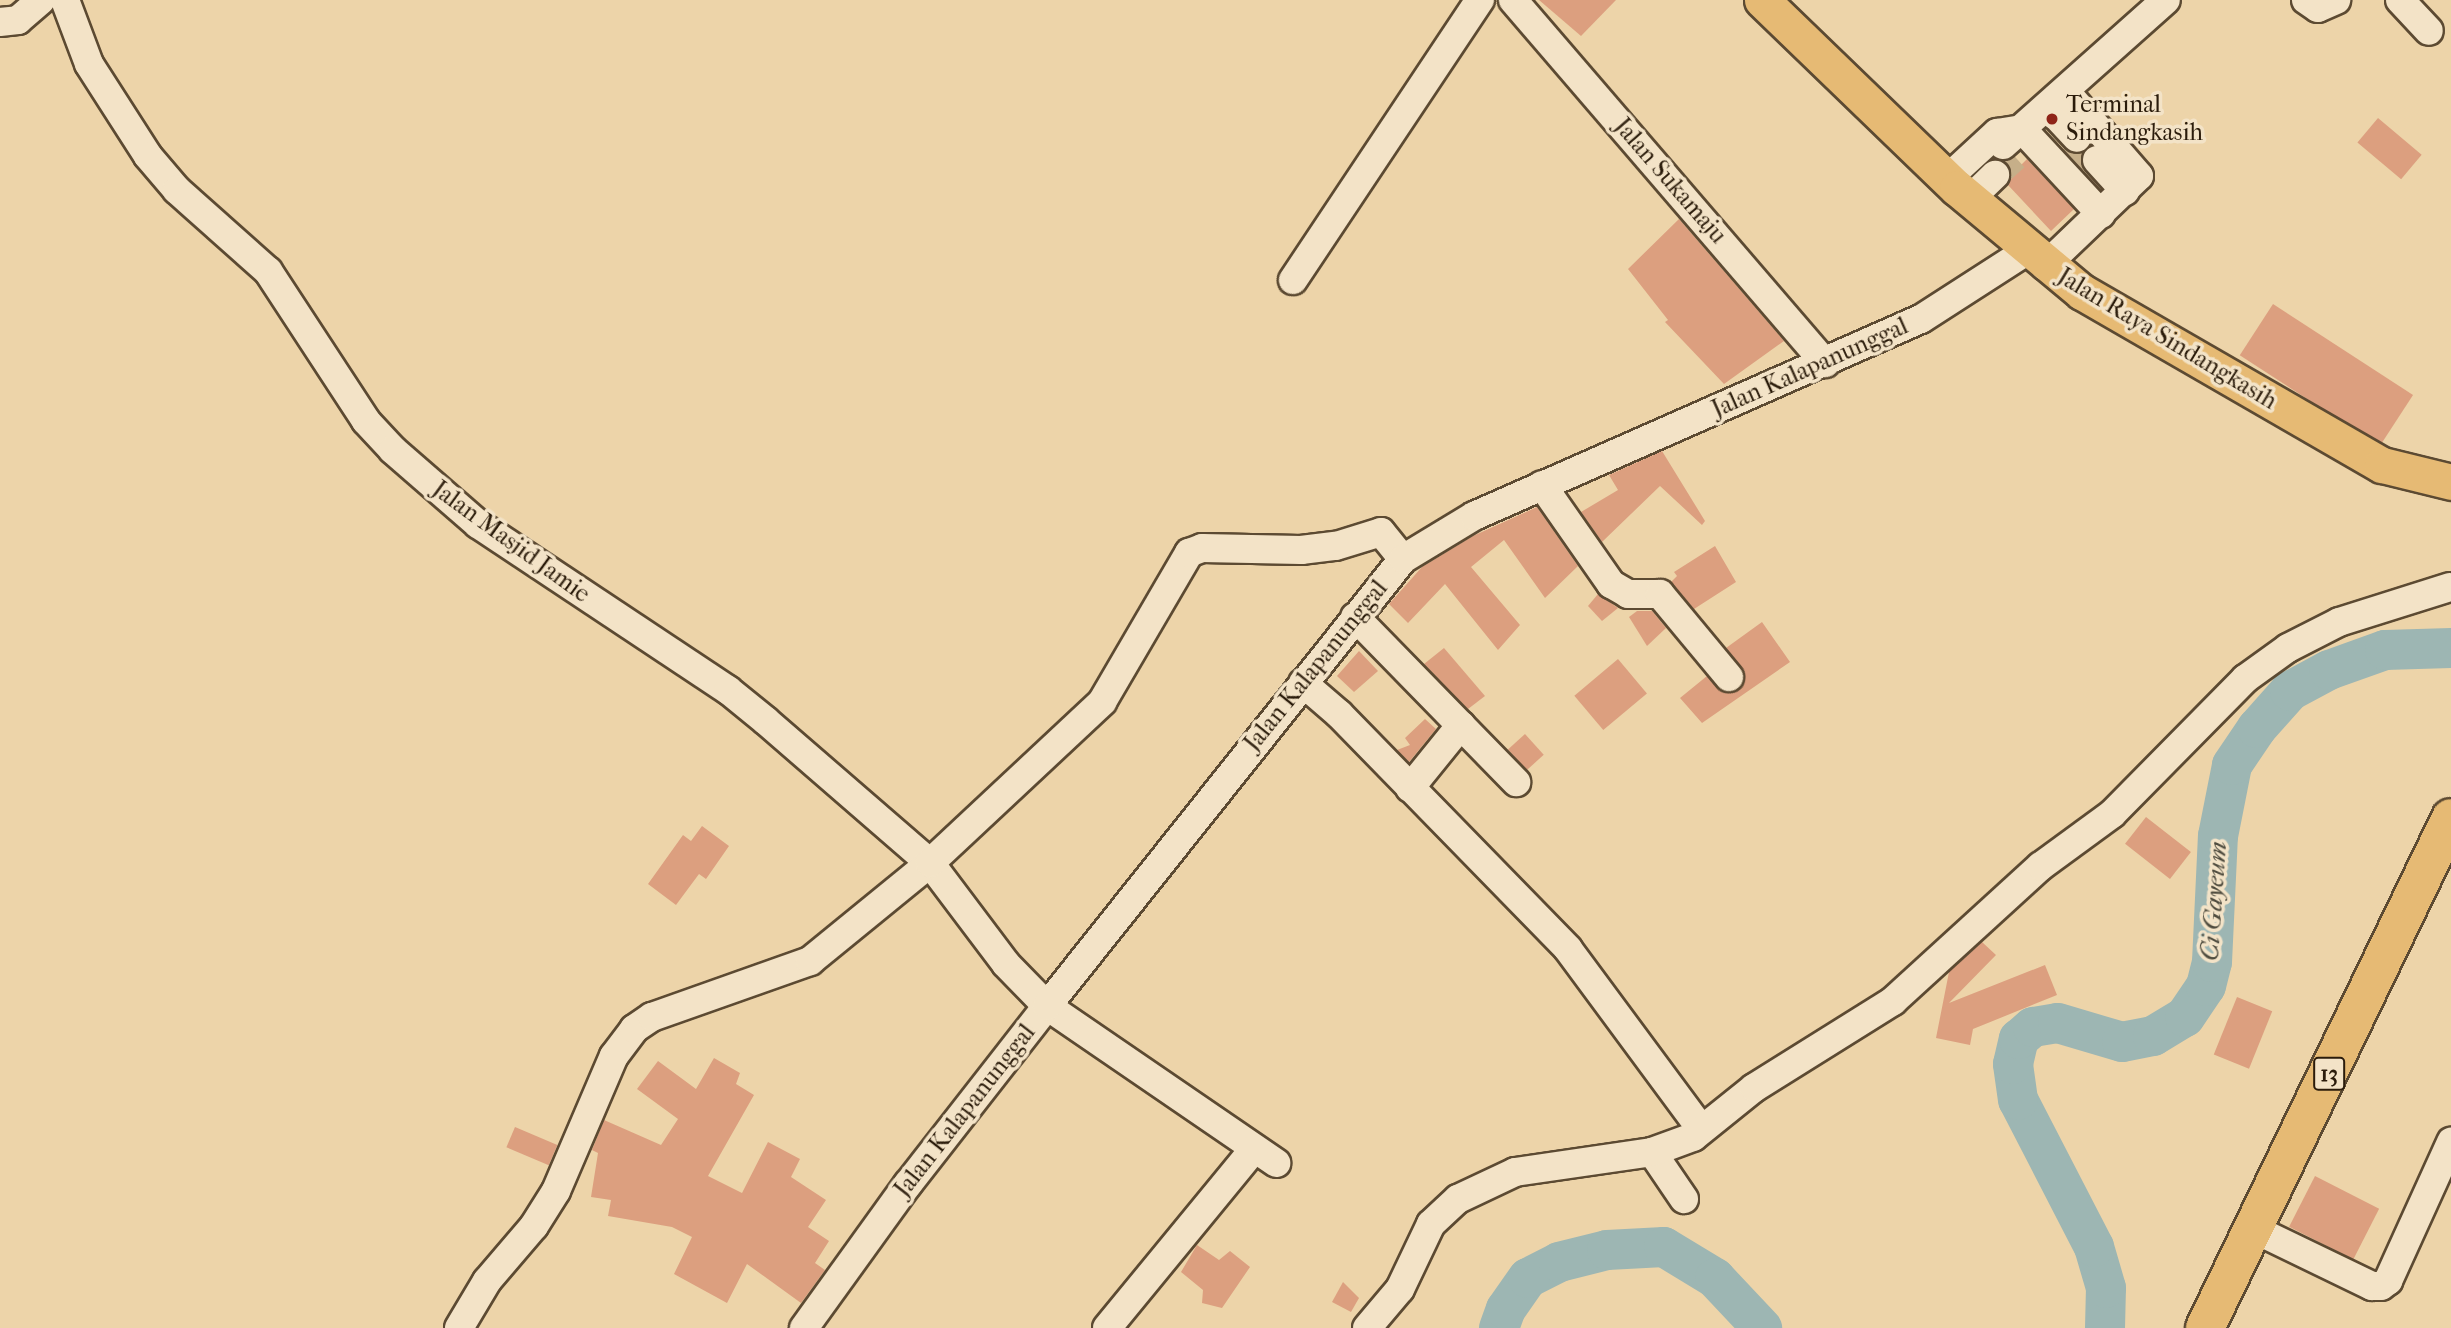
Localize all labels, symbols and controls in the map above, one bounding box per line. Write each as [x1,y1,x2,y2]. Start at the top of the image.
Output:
place label: Terminal Sindangkasih [2066,91,2203,147]
marker: Terminal Sindangkasih [2044,111,2060,127]
street label: Jalan Sukamaju [1608,113,1732,249]
street label: Jalan Raya Sindangkasih [2052,262,2282,416]
street label: Jalan Kalapanunggal [1707,312,1913,424]
street label: Jalan Masjid Jamie [427,475,595,609]
street label: Jalan Kalapanunggal [1238,575,1394,757]
water label: Ci Gayeum [2194,840,2234,962]
street label: Jalan Kalapanunggal [888,1019,1042,1203]
road number: 13 [2312,1054,2346,1093]

